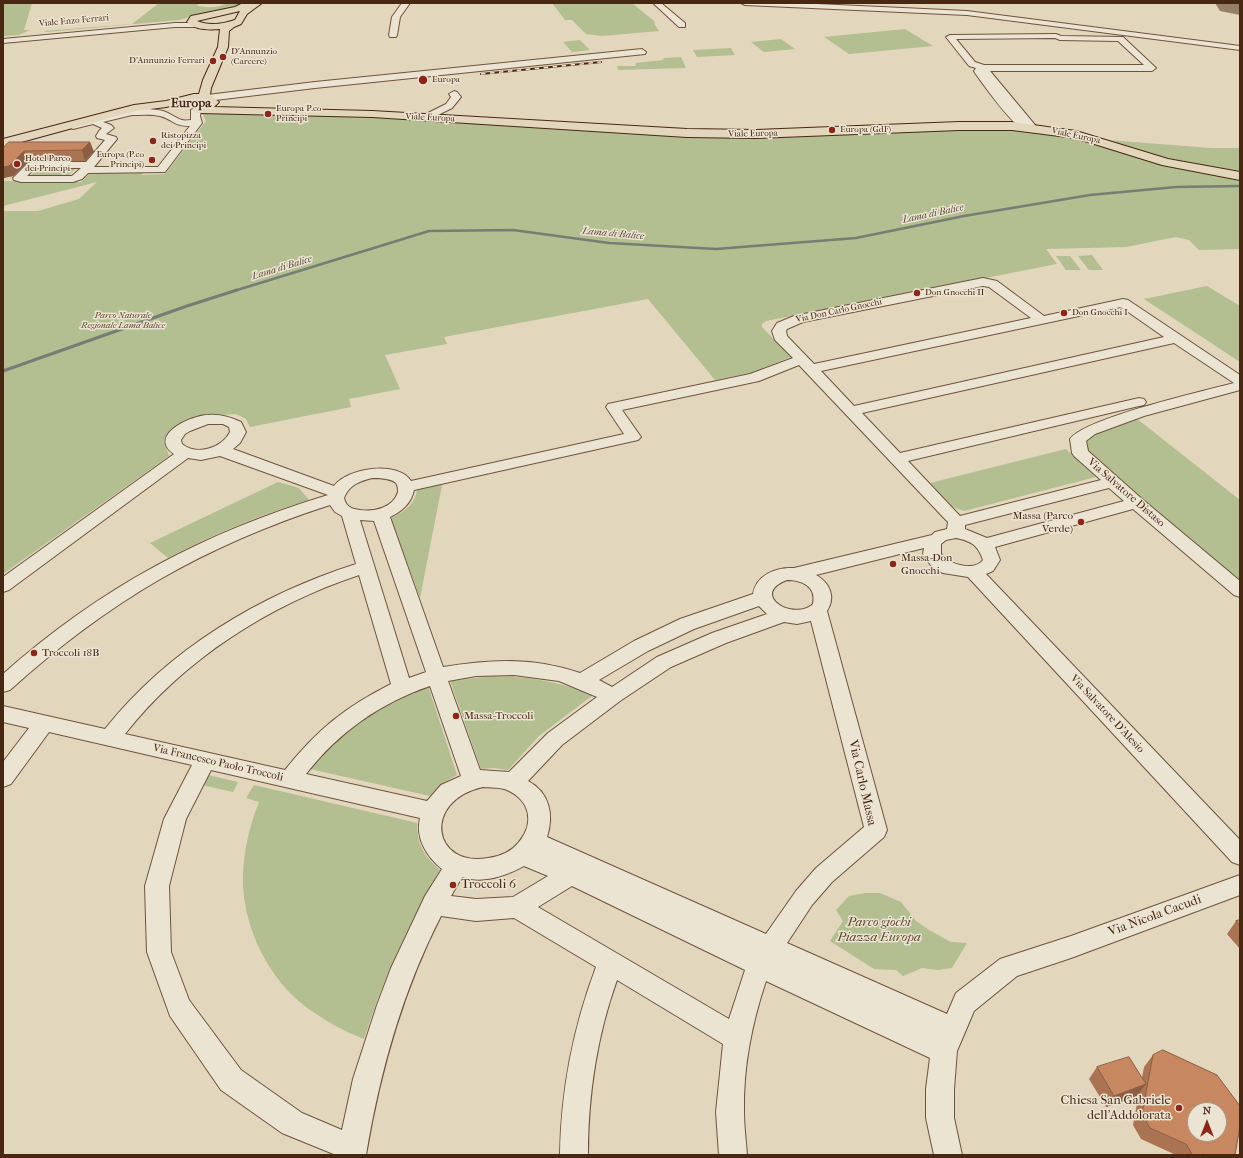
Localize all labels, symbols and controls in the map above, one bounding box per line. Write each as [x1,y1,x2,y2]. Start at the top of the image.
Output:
street label: Viale Enzo Ferrari [39,13,109,29]
place label: D'Annunzio (Carcere) [231,47,277,68]
marker: D'Annunzio (Carcere) [218,52,228,62]
place label: D'Annunzio-Ferrari [129,56,205,66]
marker: D'Annunzio-Ferrari [208,56,218,66]
marker: Europa [417,74,429,86]
place label: Europa [432,75,460,85]
district label: Europa [171,96,211,112]
place label: Europa-P.co Principi [276,104,321,125]
marker: Europa-P.co Principi [263,109,273,119]
street label: Viale Europa [405,111,455,125]
marker: Europa (GdF) [827,125,837,135]
place label: Europa (GdF) [840,125,891,135]
street label: Viale Europa [1051,126,1101,146]
street label: Viale Europa [728,128,778,140]
place label: Ristopizza dei Principi [161,131,206,152]
marker: Ristopizza dei Principi [148,136,158,146]
place label: Europa (P.co Principi) [96,150,144,171]
place label: Hotel Parco dei Principi [25,154,70,175]
marker: Europa (P.co Principi) [147,155,157,165]
marker: Hotel Parco dei Principi [12,159,22,169]
water label: Lama di Balice [901,202,965,226]
water label: Lama di Balice [582,225,644,243]
water label: Lama di Balice [251,253,313,283]
marker: Don Gnocchi II [912,288,922,298]
place label: Don Gnocchi II [925,288,984,298]
street label: Via Don Carlo Gnocchi [795,297,883,325]
marker: Don Gnocchi I [1059,308,1069,318]
place label: Don Gnocchi I [1072,308,1128,318]
park label: Parco Naturale Regionale Lama Balice [81,311,165,332]
street label: Via Salvatore Distaso [1085,456,1167,530]
place label: Massa (Parco Verde) [1012,509,1073,535]
marker: Massa (Parco Verde) [1076,517,1086,527]
place label: Massa-Don Gnocchi [901,551,952,577]
marker: Massa-Don Gnocchi [888,559,898,569]
place label: Troccoli 18B [42,646,99,660]
marker: Troccoli 18B [29,648,39,658]
street label: Via Salvatore D'Alesio [1067,672,1147,756]
place label: Massa-Troccoli [464,709,534,723]
marker: Massa-Troccoli [451,711,461,721]
street label: Via Carlo Massa [845,739,879,827]
street label: Via Francesco Paolo Troccoli [152,742,284,784]
place label: Troccoli 6 [461,877,516,893]
marker: Troccoli 6 [448,880,458,890]
street label: Via Nicola Cacudi [1106,892,1204,940]
park label: Parco giochi Piazza Europa [837,915,921,946]
place label: Chiesa San Gabriele dell'Addolorata [1061,1093,1171,1124]
north arrow [1187,1102,1227,1142]
marker: Chiesa San Gabriele dell'Addolorata [1174,1103,1184,1113]
text: N [1203,1104,1211,1117]

